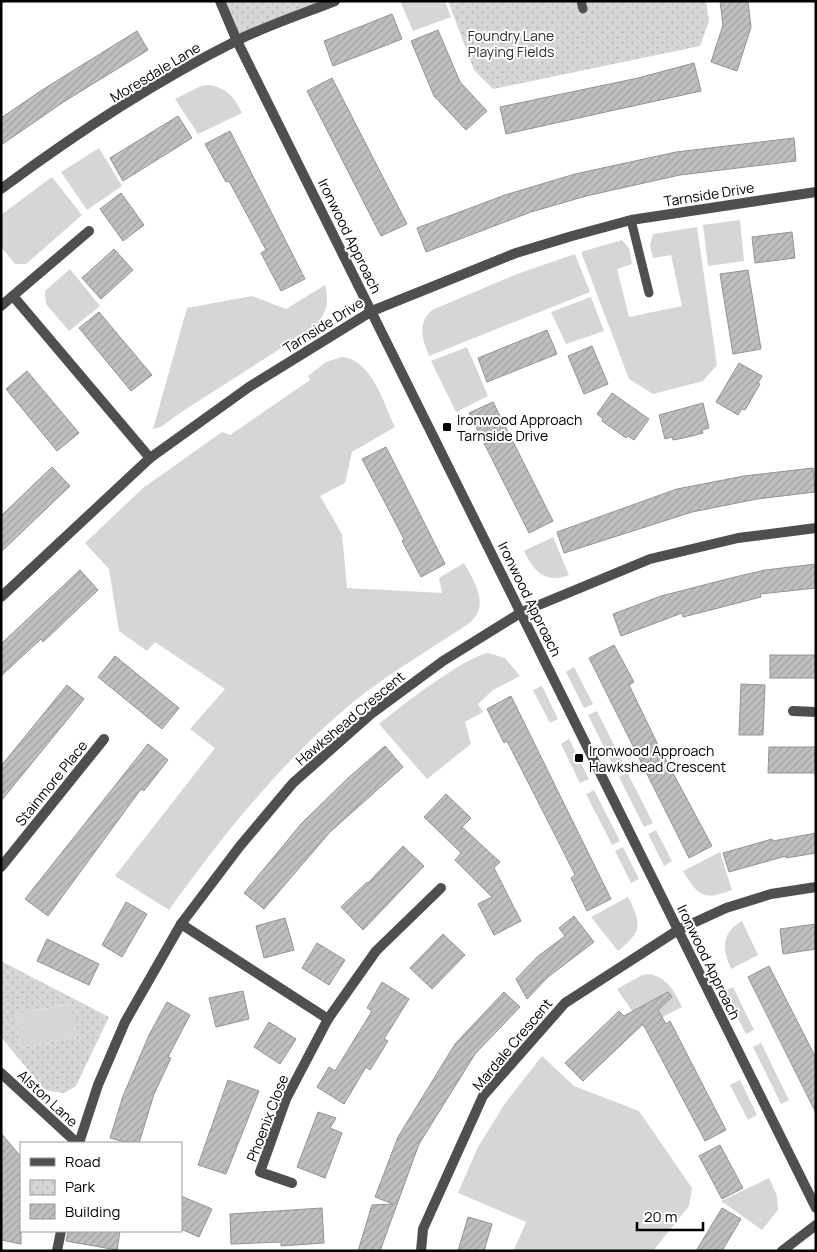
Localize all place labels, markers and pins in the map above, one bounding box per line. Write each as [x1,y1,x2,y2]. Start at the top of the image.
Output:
place label: Ironwood Approach Tarnside Drive [457,410,582,445]
marker: Ironwood Approach Tarnside Drive [441,421,453,433]
place label: Ironwood Approach Hawkshead Crescent [589,741,726,776]
marker: Ironwood Approach Hawkshead Crescent [573,752,585,764]

